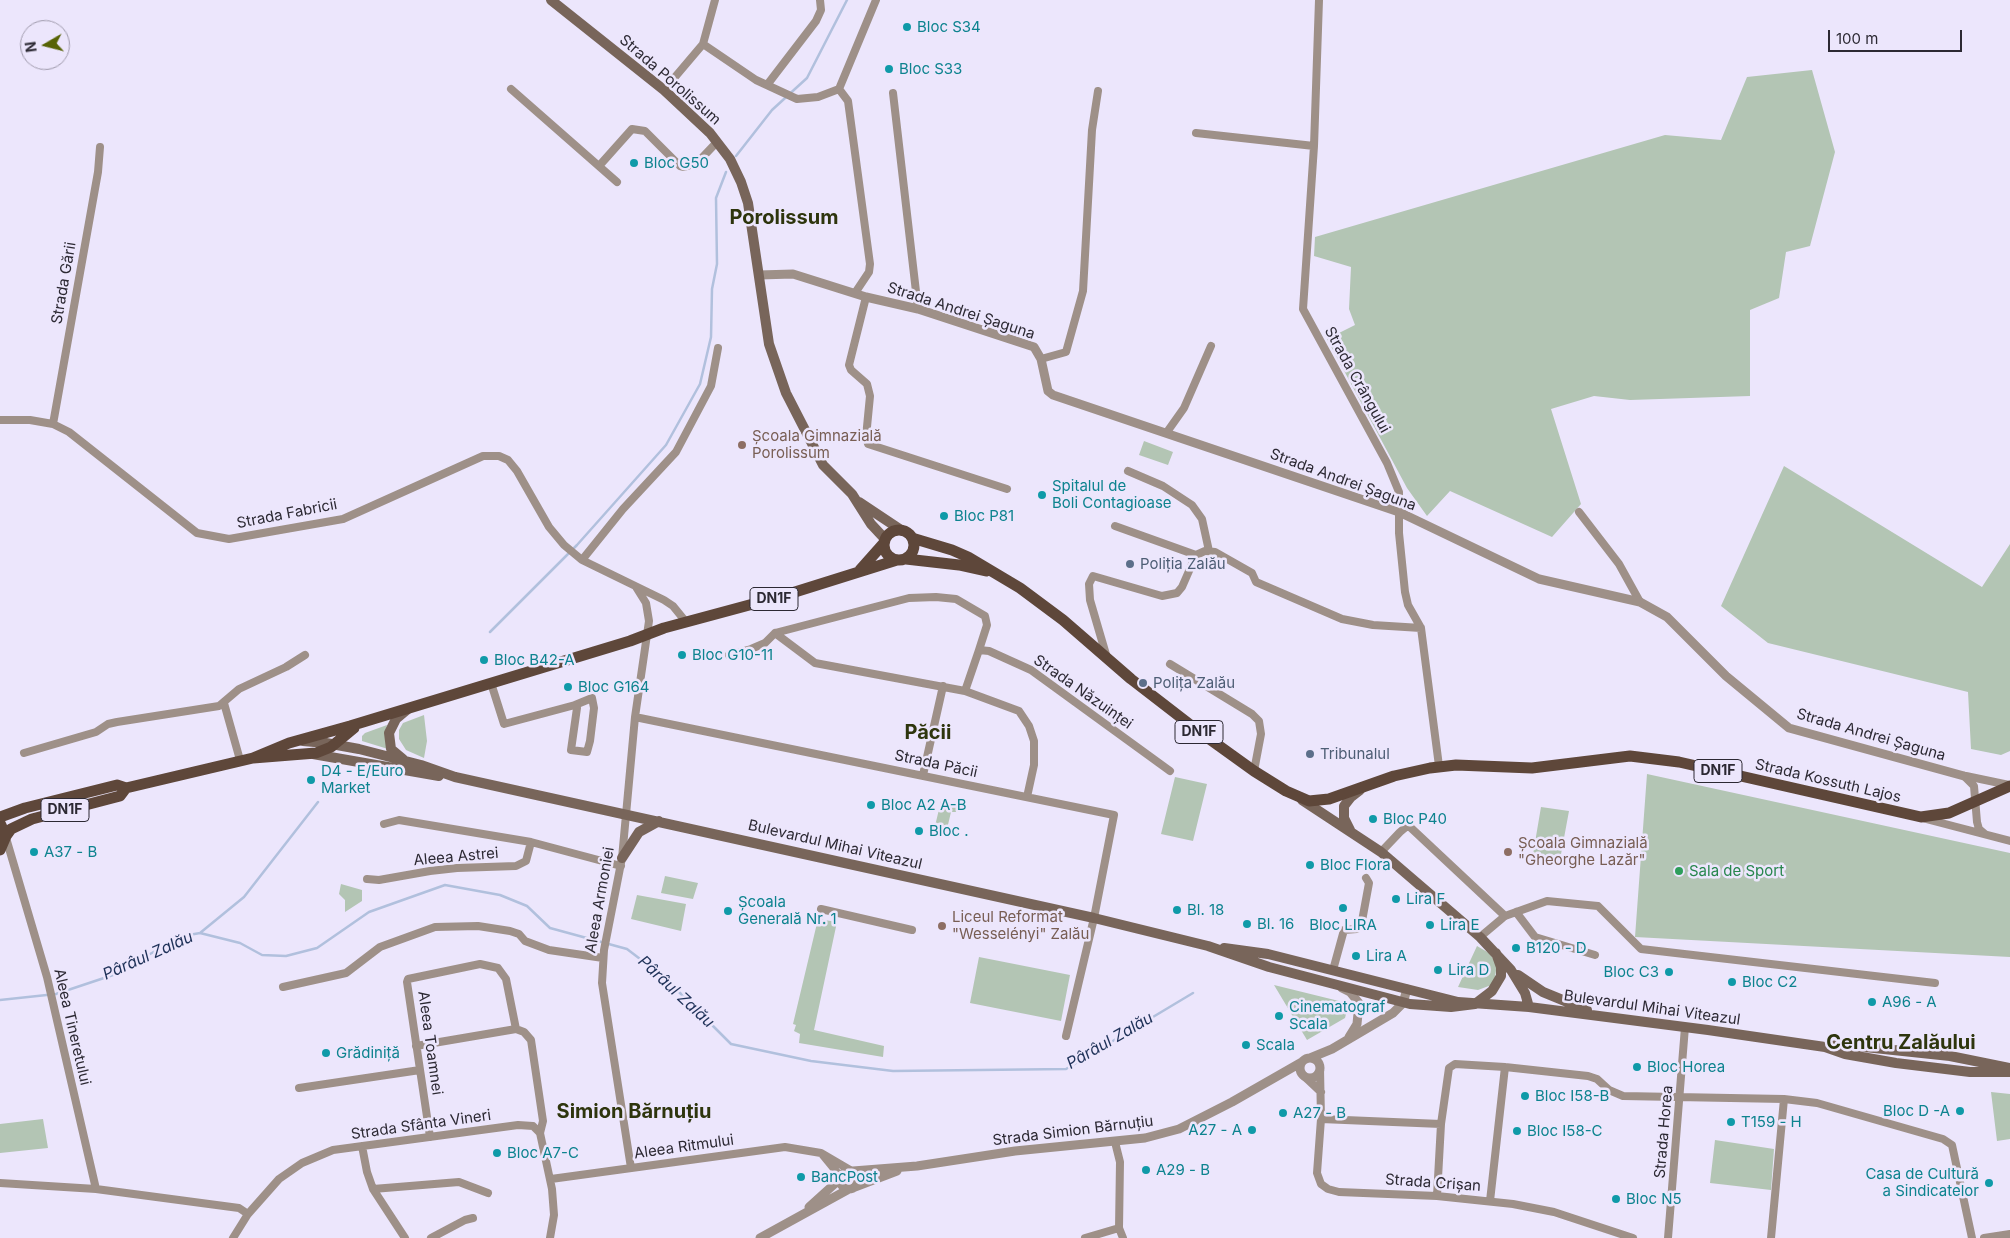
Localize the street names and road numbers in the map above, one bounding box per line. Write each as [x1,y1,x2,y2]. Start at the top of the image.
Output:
street label: Strada Porolissum [616,31,724,129]
street label: Strada Gării [48,240,80,326]
street label: Strada Andrei Șaguna [885,279,1037,343]
street label: Strada Crângului [1320,324,1394,436]
street label: Strada Andrei Șaguna [1267,445,1419,515]
street label: Strada Fabricii [235,495,339,533]
road number: DN1F [750,588,798,610]
street label: Strada Năzuinței [1030,651,1136,733]
street label: Strada Andrei Șaguna [1794,705,1948,765]
road number: DN1F [1175,720,1223,744]
street label: Strada Păcii [893,746,979,782]
street label: Strada Kossuth Lajos [1753,755,1903,807]
road number: DN1F [1694,759,1742,782]
road number: DN1F [41,798,89,822]
street label: Bulevardul Mihai Viteazul [746,816,924,874]
street label: Aleea Astrei [413,844,499,870]
street label: Aleea Armoniei [582,846,618,954]
street label: Aleea Tineretului [50,967,94,1087]
street label: Bulevardul Mihai Viteazul [1563,987,1741,1029]
street label: Aleea Toamnei [414,990,446,1096]
street label: Strada Horea [1651,1085,1677,1179]
street label: Strada Sfânta Vineri [350,1106,492,1144]
street label: Strada Simion Bărnuțiu [992,1112,1154,1150]
street label: Aleea Ritmului [633,1131,735,1163]
street label: Strada Crișan [1384,1171,1482,1195]

